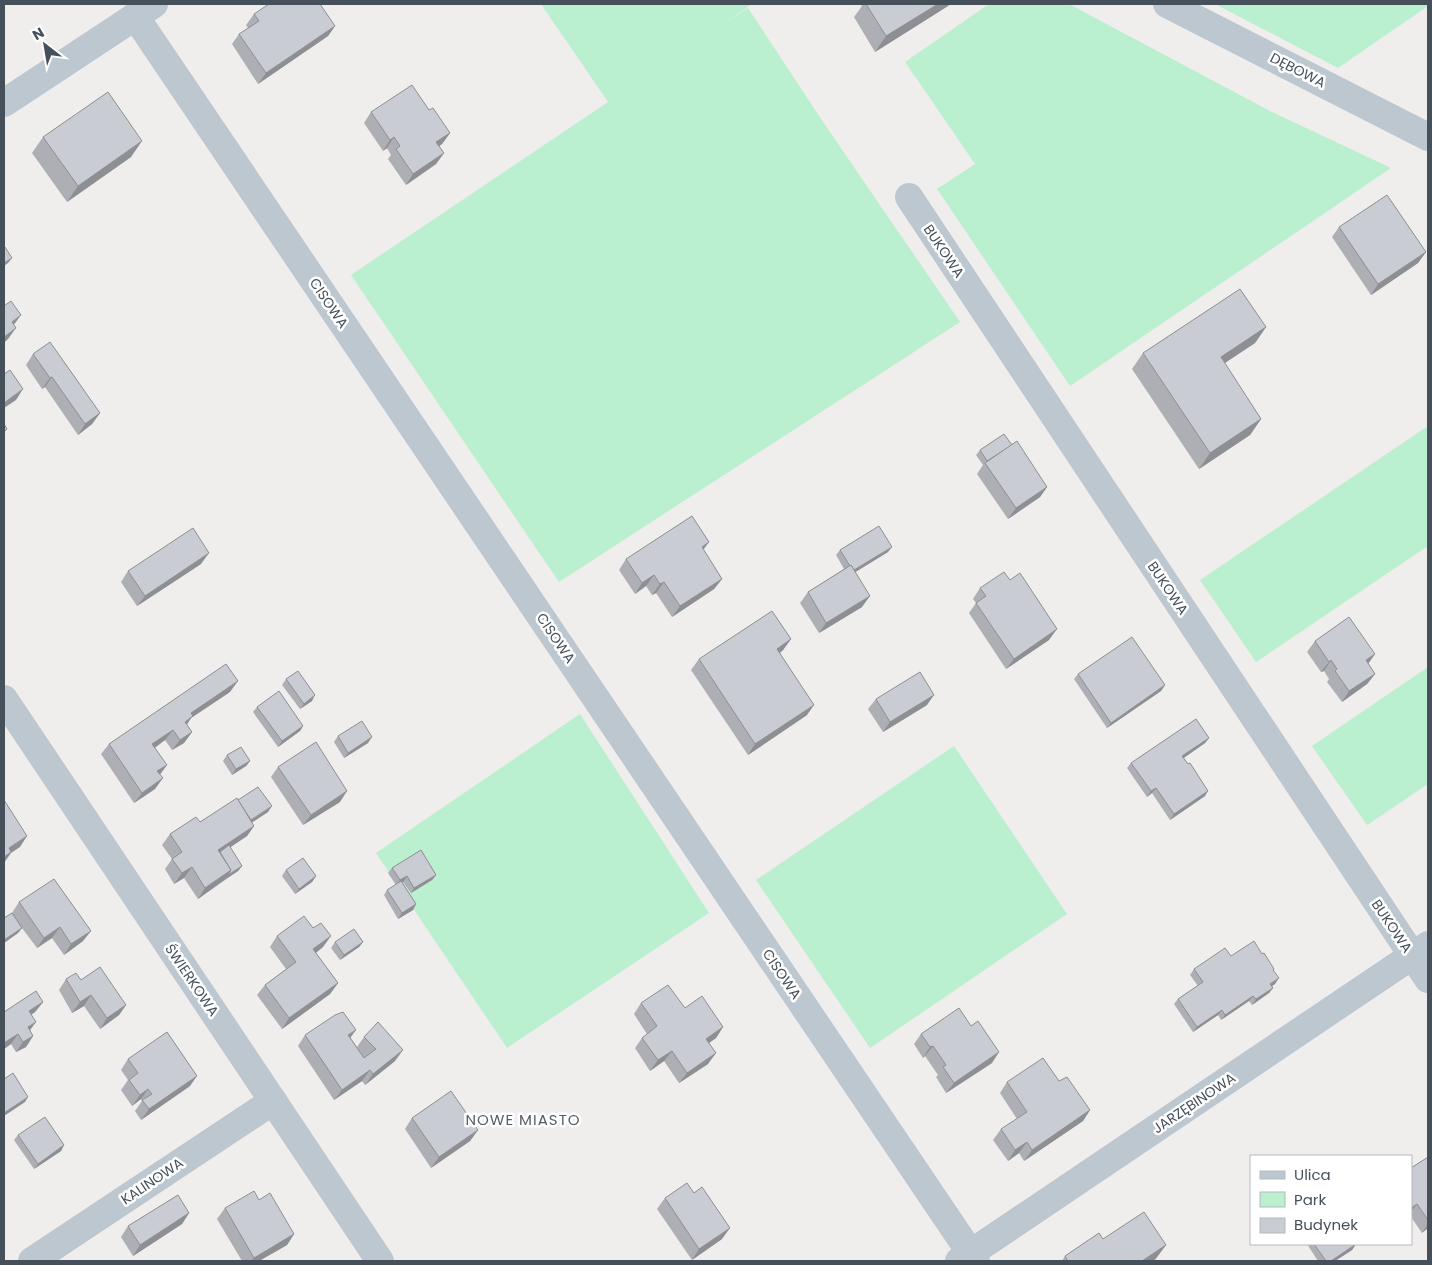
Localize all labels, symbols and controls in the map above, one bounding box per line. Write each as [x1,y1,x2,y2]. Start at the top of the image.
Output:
north arrow [20,20,70,70]
text: N [29,23,48,45]
street label: DĘBOWA [1267,48,1329,92]
street label: BUKOWA [919,220,969,282]
street label: CISOWA [305,274,353,332]
street label: BUKOWA [1143,557,1193,619]
street label: CISOWA [532,609,580,667]
street label: BUKOWA [1367,895,1417,957]
street label: ŚWIERKOWA [160,940,224,1020]
street label: CISOWA [758,945,806,1003]
street label: JARZĘBINOWA [1149,1068,1239,1138]
district label: NOWE MIASTO [465,1109,581,1130]
street label: KALINOWA [117,1153,187,1209]
legend [1250,1155,1412,1245]
text: Ulica [1294,1164,1331,1185]
text: Park [1294,1189,1326,1210]
text: Budynek [1294,1214,1358,1235]

